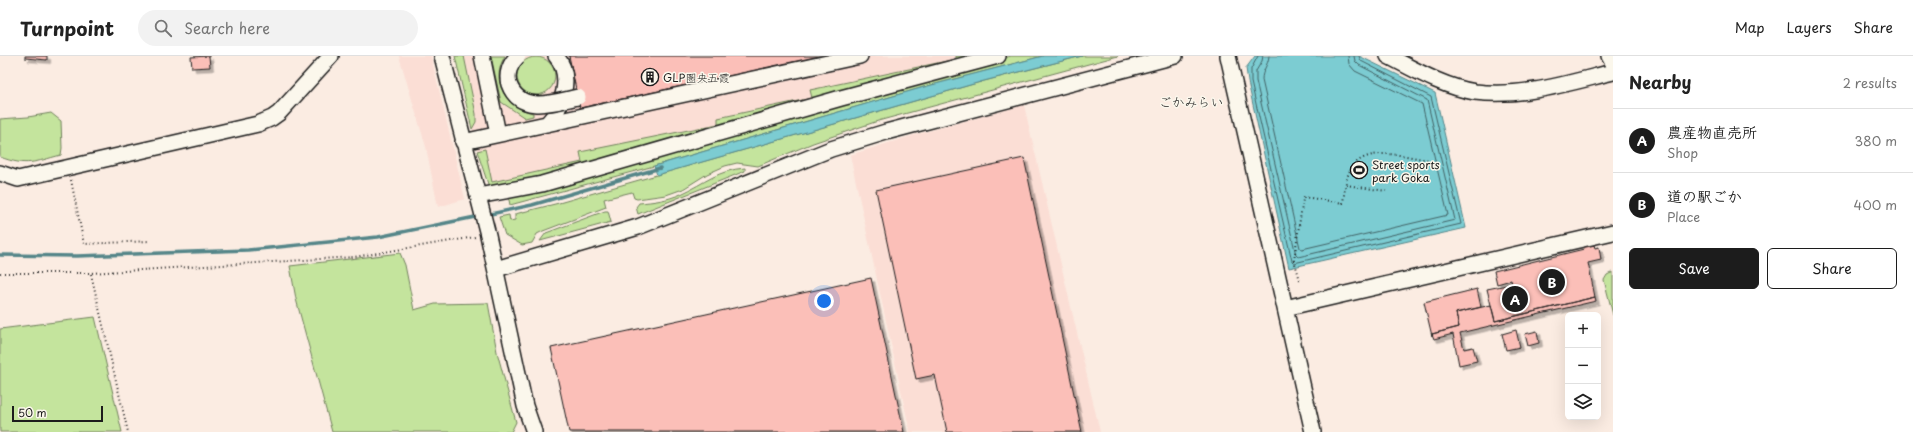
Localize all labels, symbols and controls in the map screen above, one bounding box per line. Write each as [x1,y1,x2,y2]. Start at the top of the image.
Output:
search box [138,10,418,46]
text: Turnpoint [20,14,114,42]
text: Search here [184,16,270,39]
icon: search [152,17,174,39]
text: Map [1735,17,1765,38]
text: Layers [1787,17,1832,38]
text: Share [1854,17,1893,38]
building icon: GLP圏央五霞 [640,67,660,87]
place label: GLP圏央五霞 [663,69,729,86]
text: Nearby [1629,69,1691,95]
text: 2 results [1843,73,1897,92]
district label: ごかみらい [1158,92,1224,111]
text: 農産物直売所 [1667,120,1757,143]
text: A [1637,131,1647,150]
text: 380 m [1854,131,1897,150]
text: Shop [1667,143,1698,162]
place label: Street sports park Goka [1372,156,1440,186]
sports icon: Street sports park Goka [1349,160,1369,180]
text: 道の駅ごか [1667,184,1742,207]
text: B [1638,195,1646,214]
text: 400 m [1854,195,1897,214]
text: Place [1667,207,1700,226]
button: Save [1629,248,1759,289]
button: Share [1767,248,1897,289]
pin: B [1539,267,1565,297]
pin: A [1502,284,1528,314]
your location [814,291,834,311]
map controls [1565,312,1601,420]
button: + [1565,312,1601,348]
button: − [1565,348,1601,384]
button: layers [1565,384,1601,420]
scale bar [12,404,103,423]
text: 50 m [18,404,47,421]

